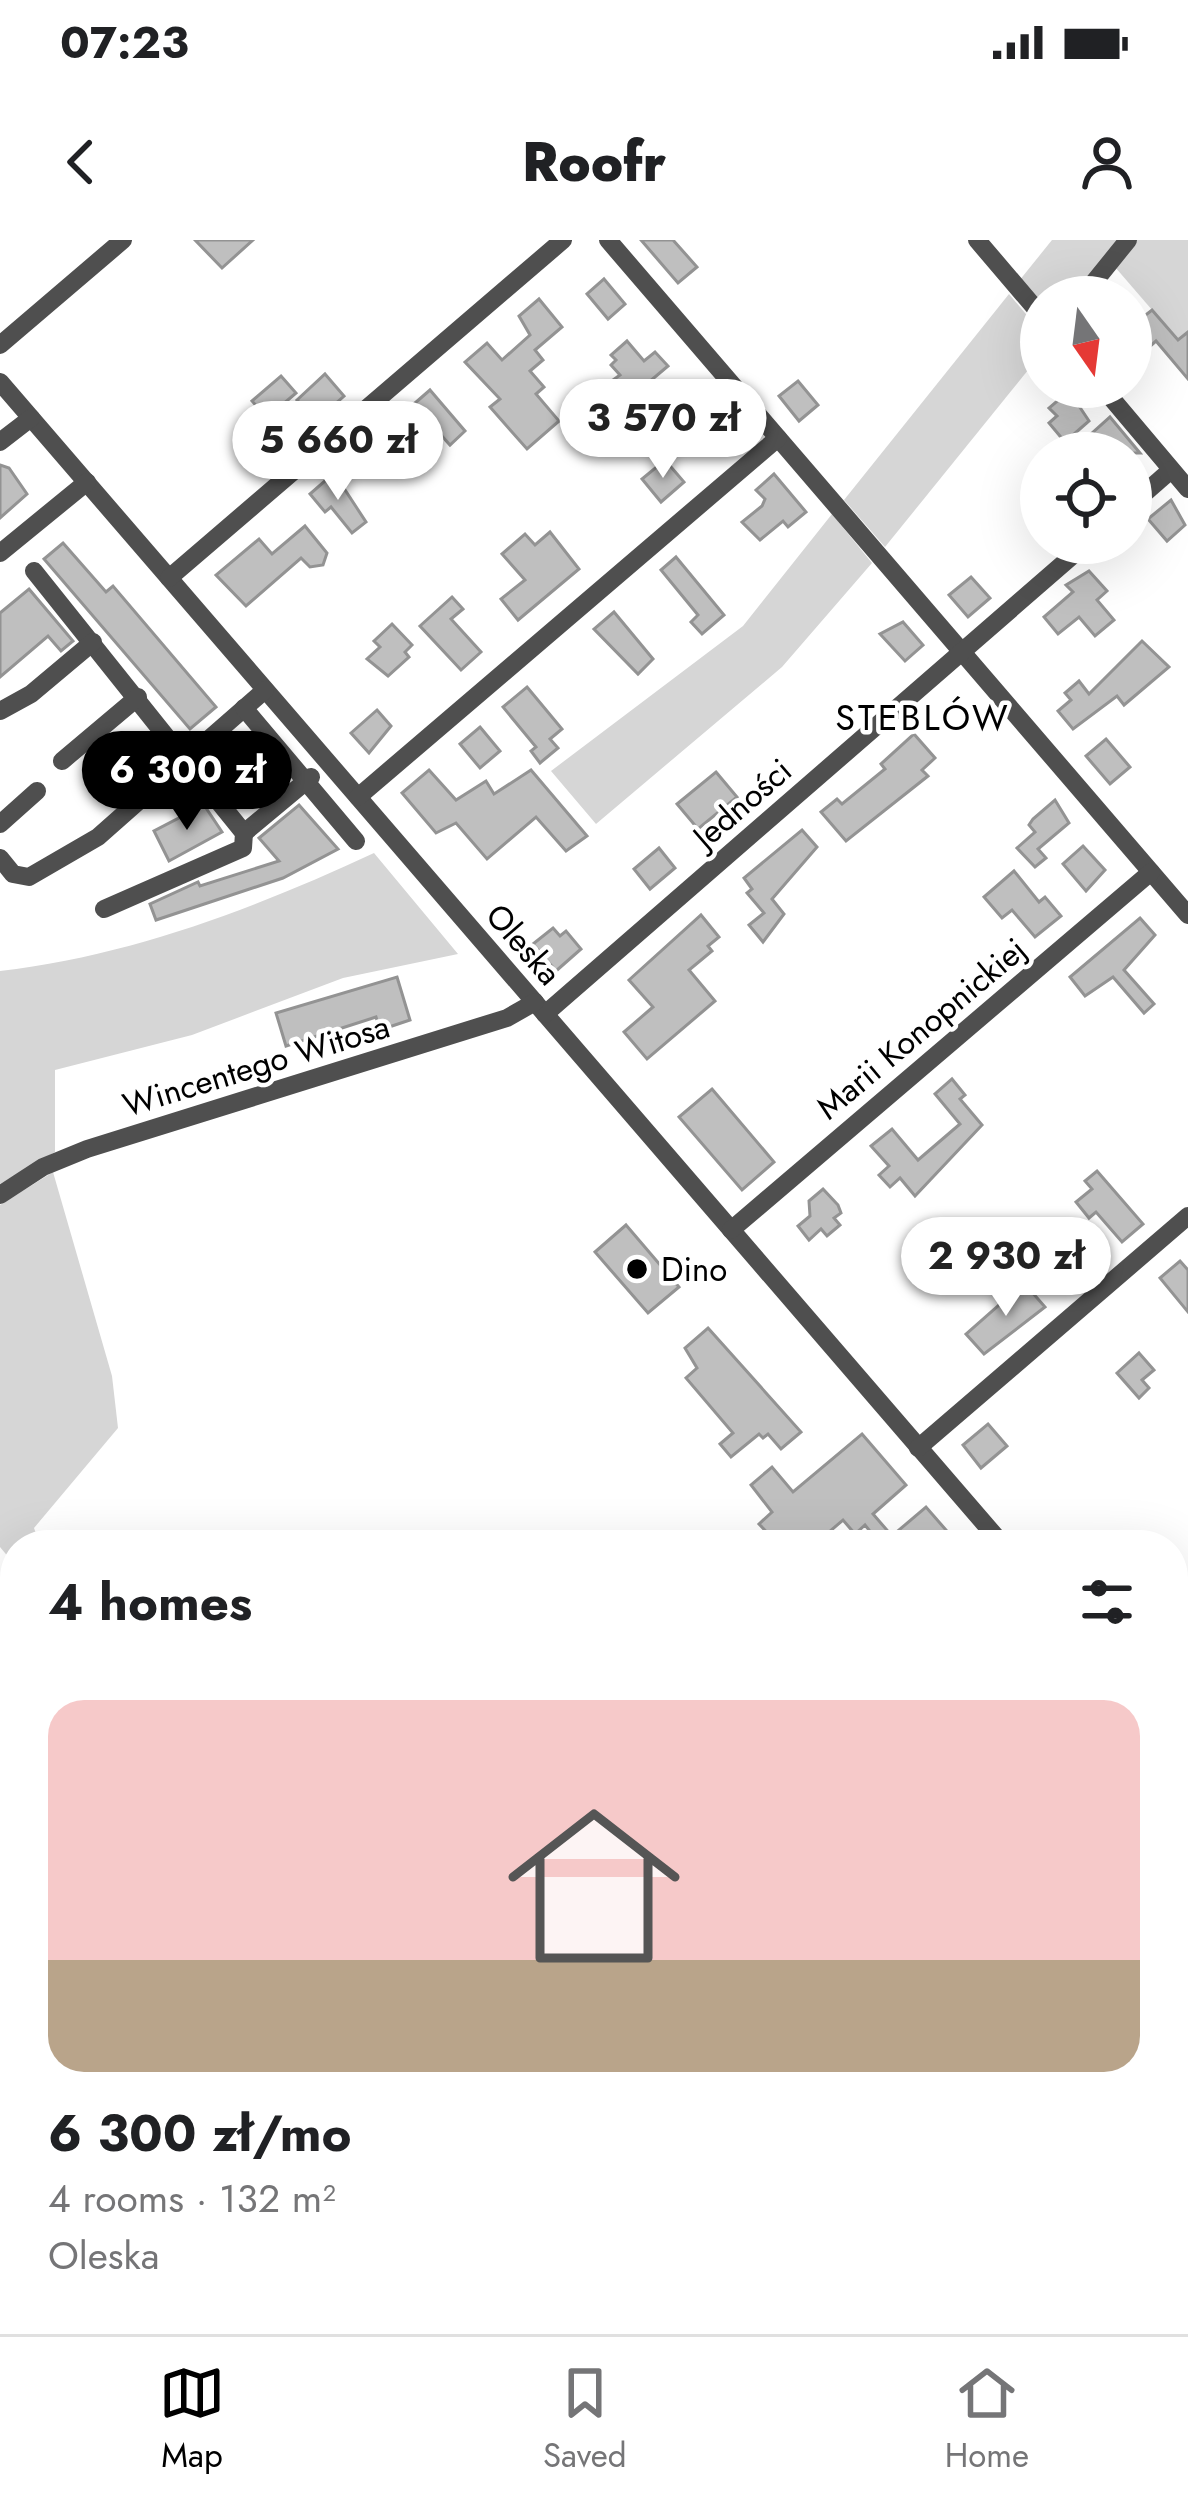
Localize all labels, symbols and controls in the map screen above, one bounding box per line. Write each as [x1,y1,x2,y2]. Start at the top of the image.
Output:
text: 07:23 [60,10,189,75]
text: Roofr [522,123,666,201]
icon: back [48,129,114,195]
icon: person [1074,129,1140,195]
north arrow [1020,276,1152,408]
map controls [1020,276,1152,564]
pin: 3 570 zł [539,379,787,481]
text: 3 570 zł [587,389,740,446]
pin: 5 660 zł [214,401,462,503]
text: 5 660 zł [259,411,417,468]
button: locate [1020,432,1152,564]
district label: STEBLÓW [835,691,1011,743]
pin: 6 300 zł [63,731,311,833]
text: 6 300 zł [109,741,265,798]
street label: Jedności [680,747,802,862]
street label: Oleska [475,893,572,995]
street label: Marii Konopnickiej [806,927,1036,1130]
street label: Wincentego Witosa [117,1003,395,1128]
pin: 2 930 zł [882,1217,1130,1319]
text: 2 930 zł [928,1227,1084,1284]
place label: Dino [661,1246,727,1293]
marker: Dino [624,1256,650,1282]
text: 4 homes [48,1565,252,1639]
icon: filters [1074,1569,1140,1635]
icon: home [486,1778,702,1994]
text: 6 300 zł/mo [48,2096,352,2170]
text: 4 rooms · 132 m² [48,2170,336,2227]
text: Oleska [48,2227,160,2284]
tab: Map [159,2360,225,2479]
tab: Saved [543,2360,627,2479]
tab: Home [945,2360,1029,2479]

